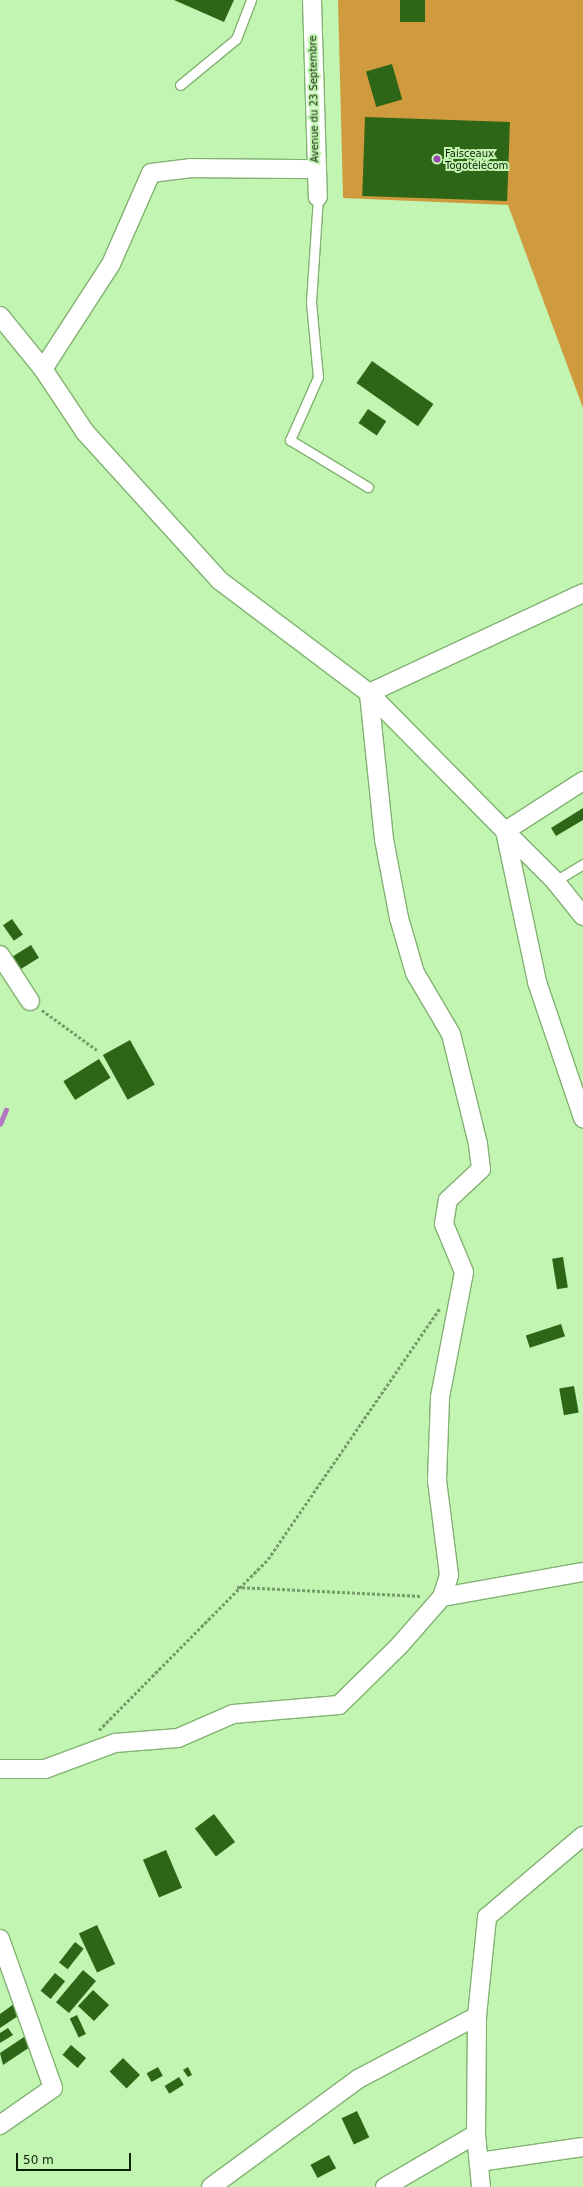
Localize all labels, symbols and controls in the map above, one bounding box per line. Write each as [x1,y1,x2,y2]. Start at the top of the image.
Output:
street label: Avenue du 23 Septembre [307,35,321,163]
place label: Faisceaux Togotélécom [445,147,508,170]
marker: Faisceaux Togotélécom [432,154,442,164]
scale bar [18,2145,133,2171]
text: 50 m [23,2153,54,2167]

